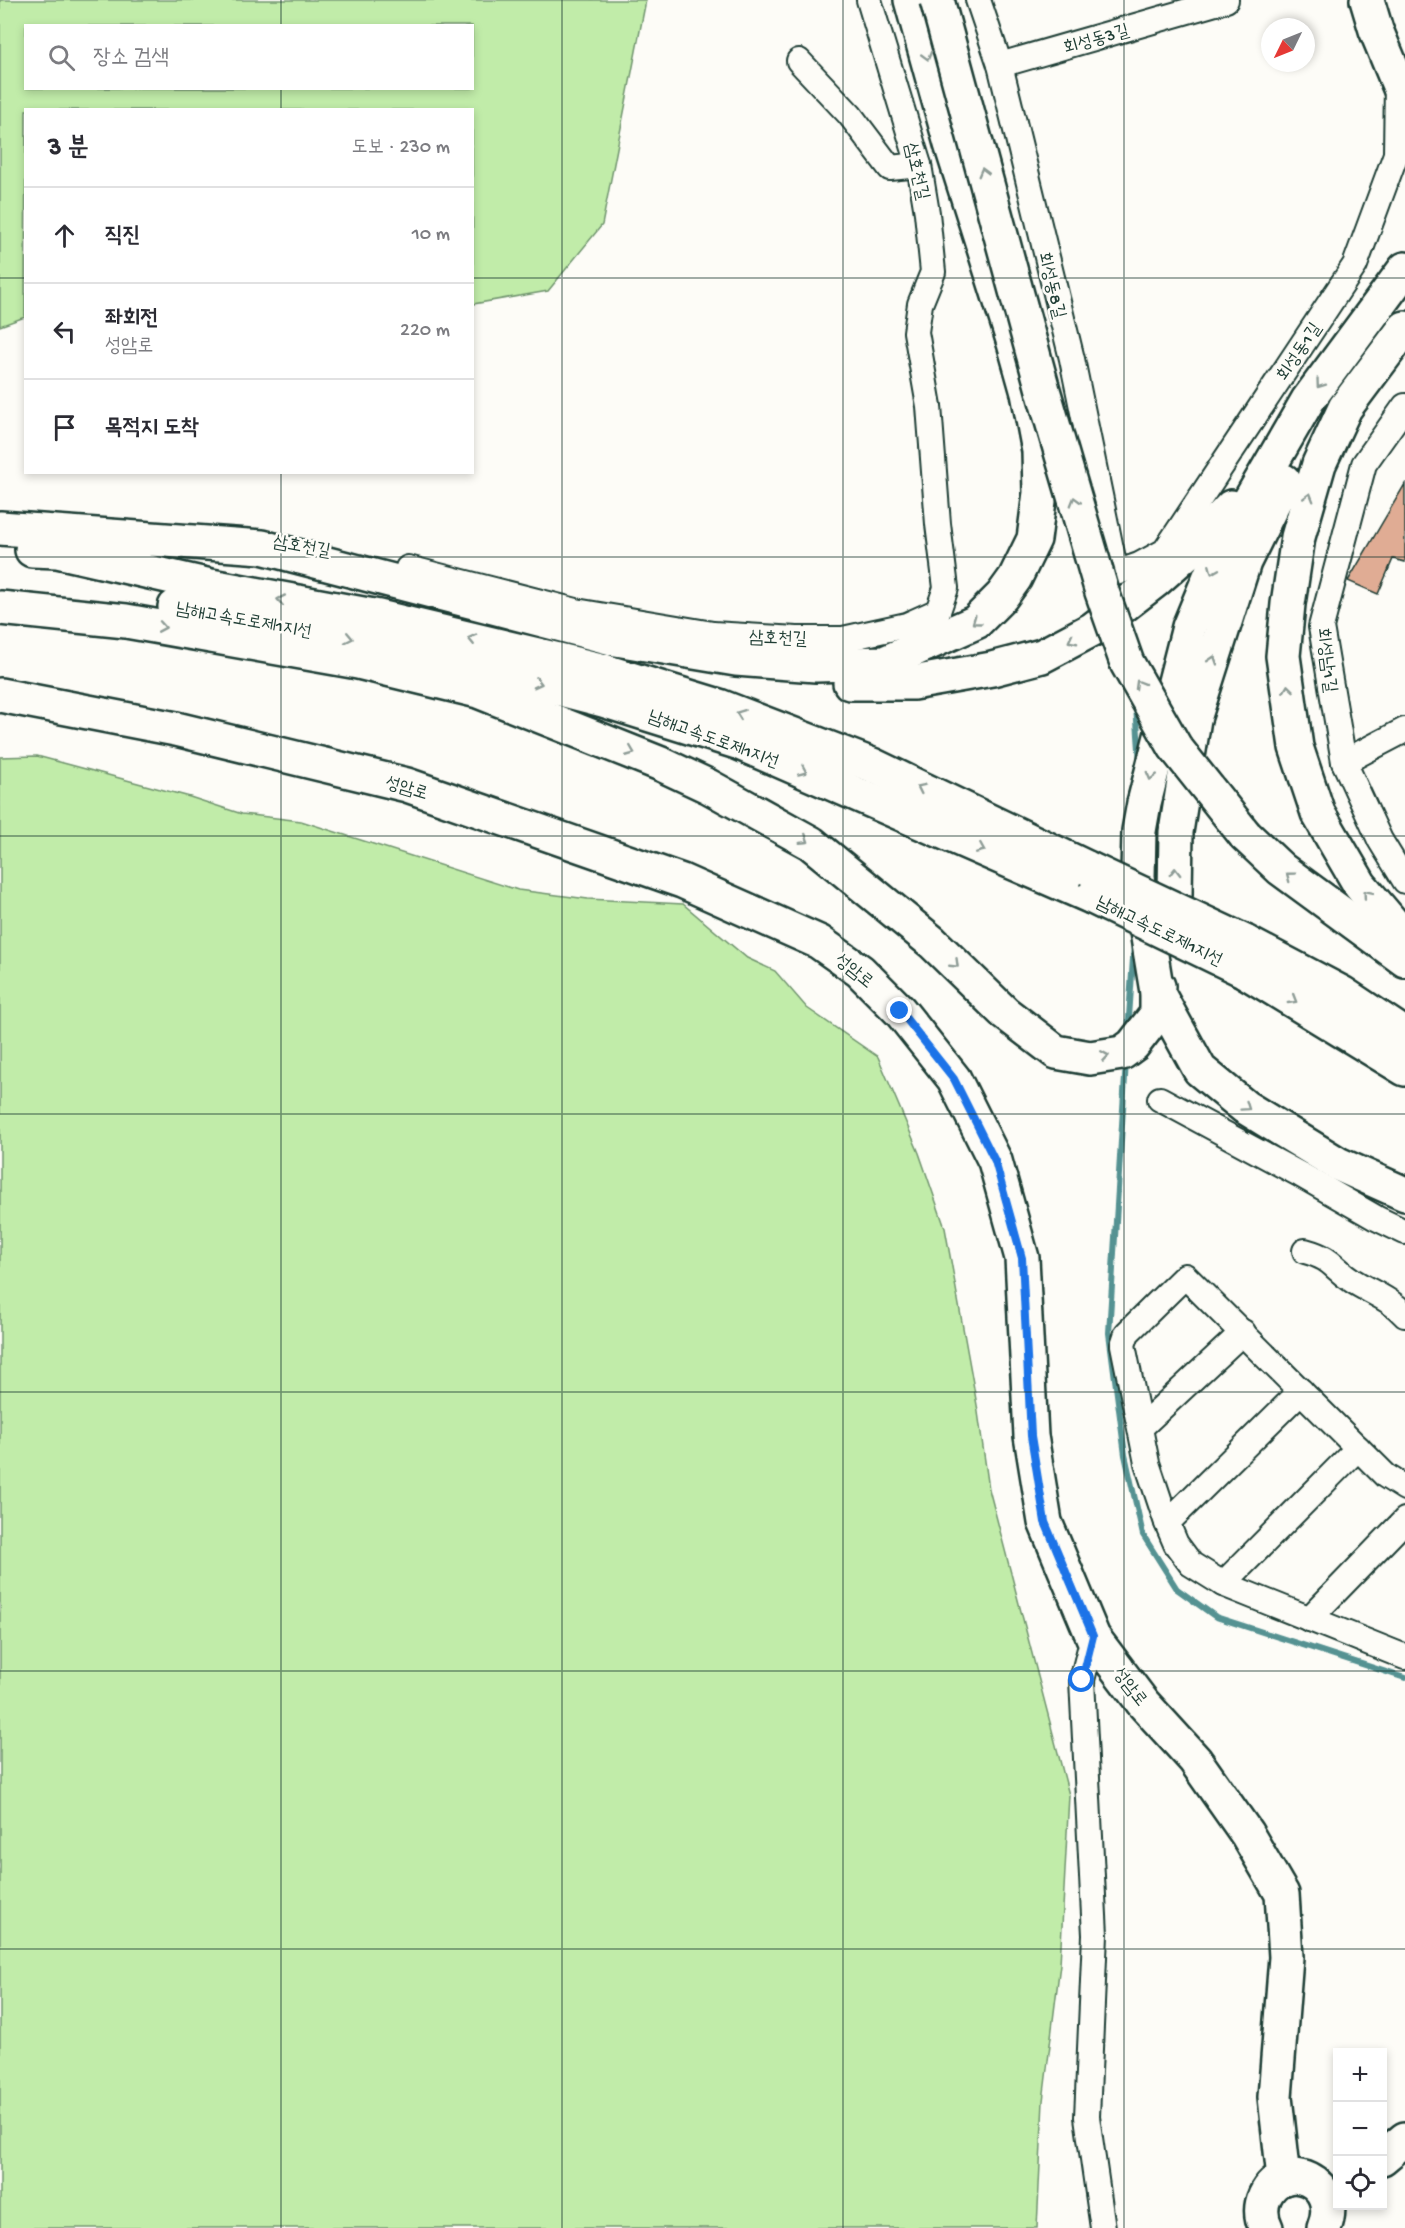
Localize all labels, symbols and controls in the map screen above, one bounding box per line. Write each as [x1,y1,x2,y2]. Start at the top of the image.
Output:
north arrow [1261,18,1315,72]
street label: 회성동3길 [1061,21,1132,60]
search box [24,24,474,90]
icon: search [45,41,78,74]
text: 장소 검색 [93,46,169,72]
one-way arrow [919,51,932,61]
text: 3 분 [48,134,89,165]
text: 도보 · 230 m [352,137,450,160]
street label: 삼호천길 [899,141,932,203]
one-way arrow [978,167,990,177]
icon: ahead [48,219,81,252]
text: 직진 [105,224,140,250]
text: 10 m [412,224,450,247]
street label: 회성동8길 [1032,250,1069,322]
text: 좌회전 [105,307,158,333]
icon: left [48,315,81,348]
street label: 회성동1길 [1273,319,1327,385]
text: 220 m [400,320,450,343]
text: 성암로 [105,336,153,359]
one-way arrow [1316,377,1327,388]
icon: arrive [48,411,81,444]
text: 목적지 도착 [105,416,199,442]
one-way arrow [1302,492,1315,502]
one-way arrow [1070,496,1082,507]
street label: 삼호천길 [271,532,332,563]
one-way arrow [1208,564,1220,575]
one-way arrow [276,594,286,607]
street label: 남해고속도로제1지선 [174,599,313,644]
one-way arrow [971,614,982,625]
one-way arrow [157,620,167,633]
street label: 회성남1길 [1311,627,1340,694]
street label: 삼호천길 [749,628,808,651]
one-way arrow [343,631,353,644]
one-way arrow [1067,633,1078,644]
one-way arrow [467,634,477,647]
one-way arrow [1205,655,1218,666]
one-way arrow [533,676,543,688]
one-way arrow [1135,680,1147,691]
one-way arrow [1282,684,1294,693]
street label: 남해고속도로제1지선 [645,707,781,774]
one-way arrow [736,709,746,722]
one-way arrow [625,745,636,757]
one-way arrow [796,764,807,776]
one-way arrow [1146,770,1158,781]
street label: 성암로 [382,773,430,806]
one-way arrow [916,784,927,795]
one-way arrow [799,832,809,844]
one-way arrow [975,842,986,854]
one-way arrow [1169,867,1182,876]
one-way arrow [1286,872,1297,883]
one-way arrow [1364,890,1375,901]
street label: 남해고속도로제1지선 [1092,893,1225,972]
street label: 성암로 [830,950,877,994]
one-way arrow [949,957,959,968]
one-way arrow [1287,993,1297,1005]
route end [886,997,912,1023]
one-way arrow [1100,1050,1109,1062]
one-way arrow [1239,1100,1250,1111]
street label: 성암로 [1107,1664,1151,1711]
route start [1068,1666,1094,1692]
map controls [1333,2048,1387,2210]
button: + [1333,2048,1387,2102]
button: − [1333,2102,1387,2156]
button: locate [1333,2156,1387,2210]

